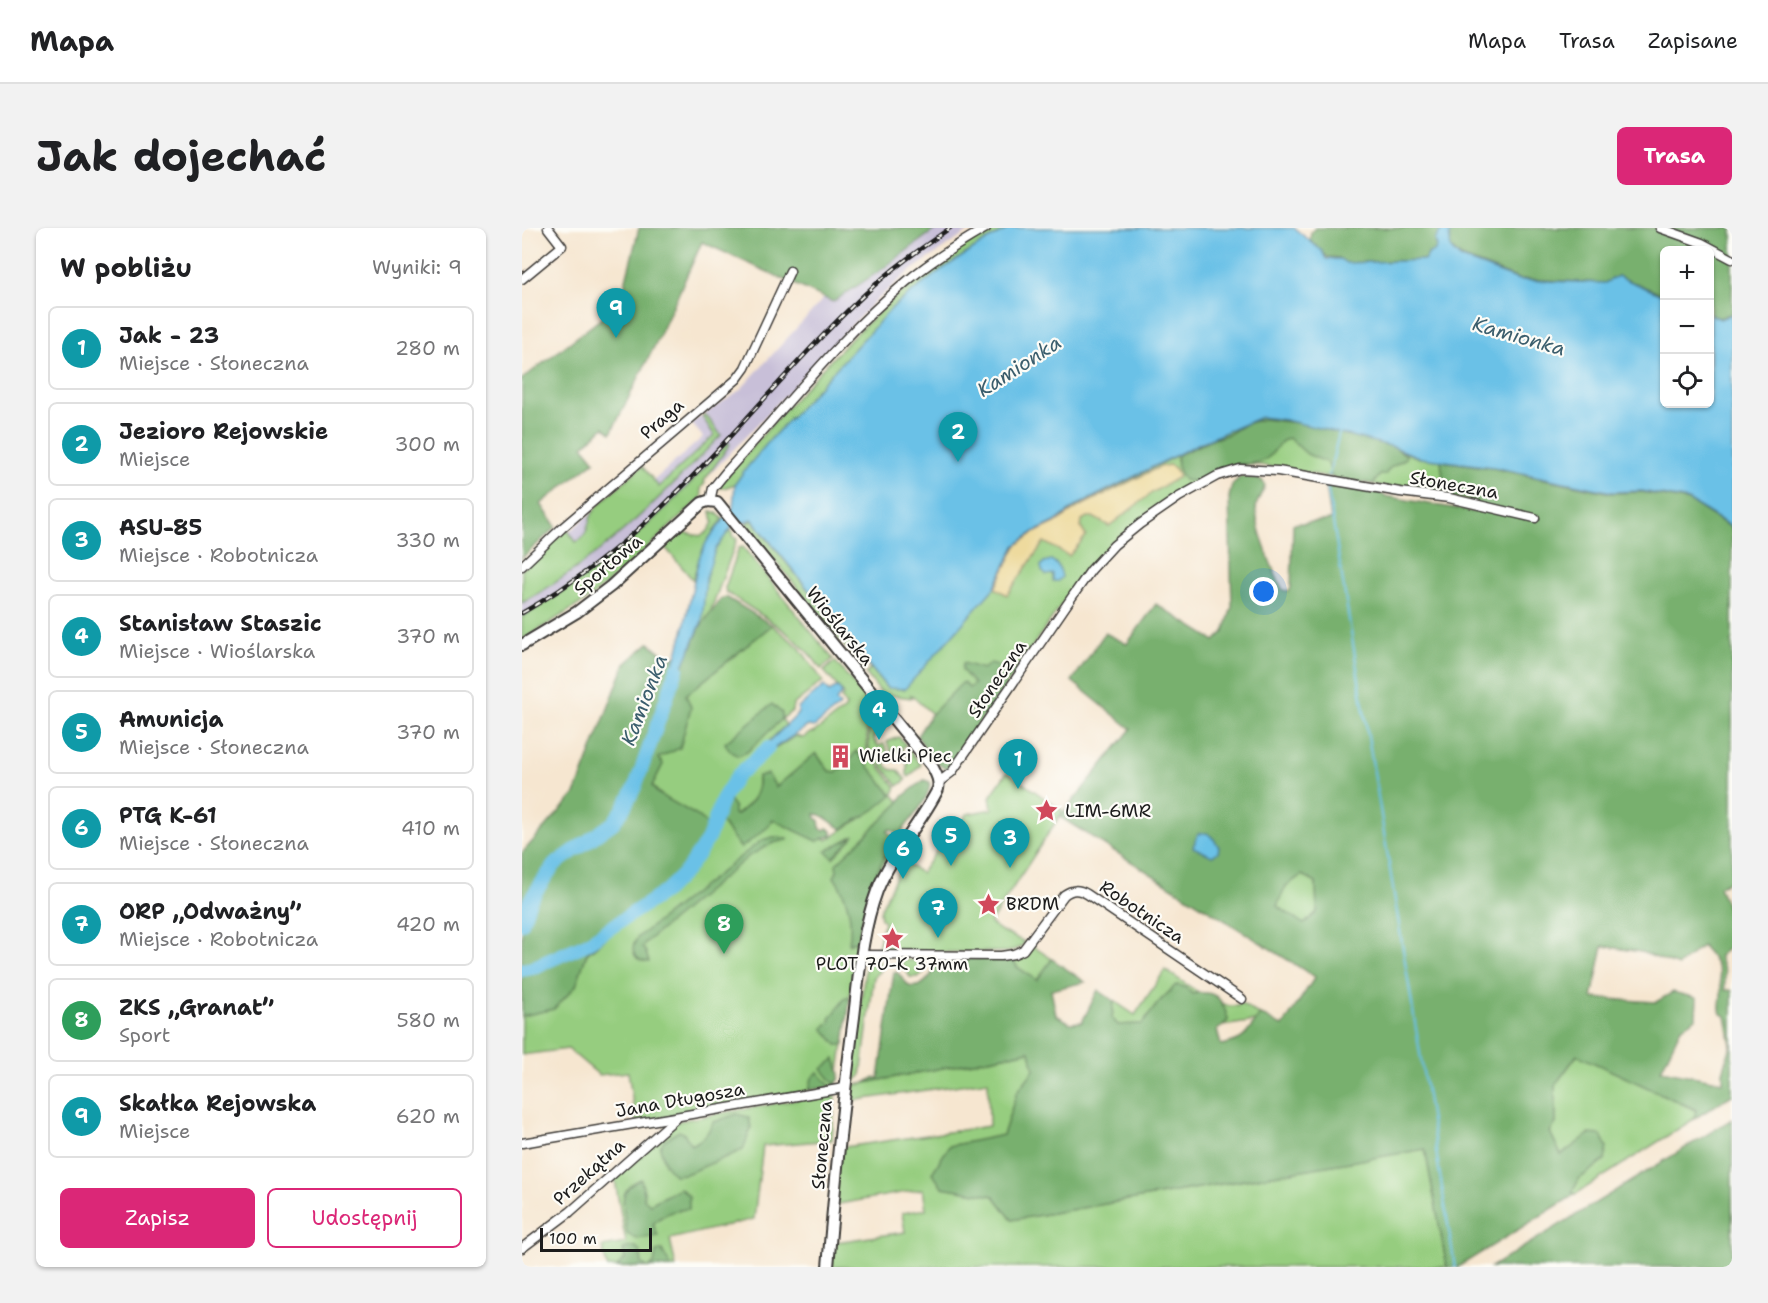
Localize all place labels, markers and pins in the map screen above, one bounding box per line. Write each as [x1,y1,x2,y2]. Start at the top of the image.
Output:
pin: 9 [596,288,635,338]
pin: 2 [938,412,978,462]
pin: 4 [860,690,898,740]
pin: 1 [998,740,1038,789]
building icon: Wielki Piec [828,743,854,769]
place label: Wielki Piec [859,744,952,768]
place icon: LIM-6MR [1034,798,1060,824]
place label: LIM-6MR [1065,799,1151,823]
pin: 5 [932,816,970,866]
pin: 3 [990,818,1030,868]
pin: 6 [884,830,922,879]
pin: 7 [918,888,958,938]
place icon: BRDM [975,891,1001,917]
place label: BRDM [1006,892,1059,916]
pin: 8 [704,904,744,954]
place icon: PLOT 70-K 37mm [879,925,905,951]
place label: PLOT 70-K 37mm [816,952,968,976]

